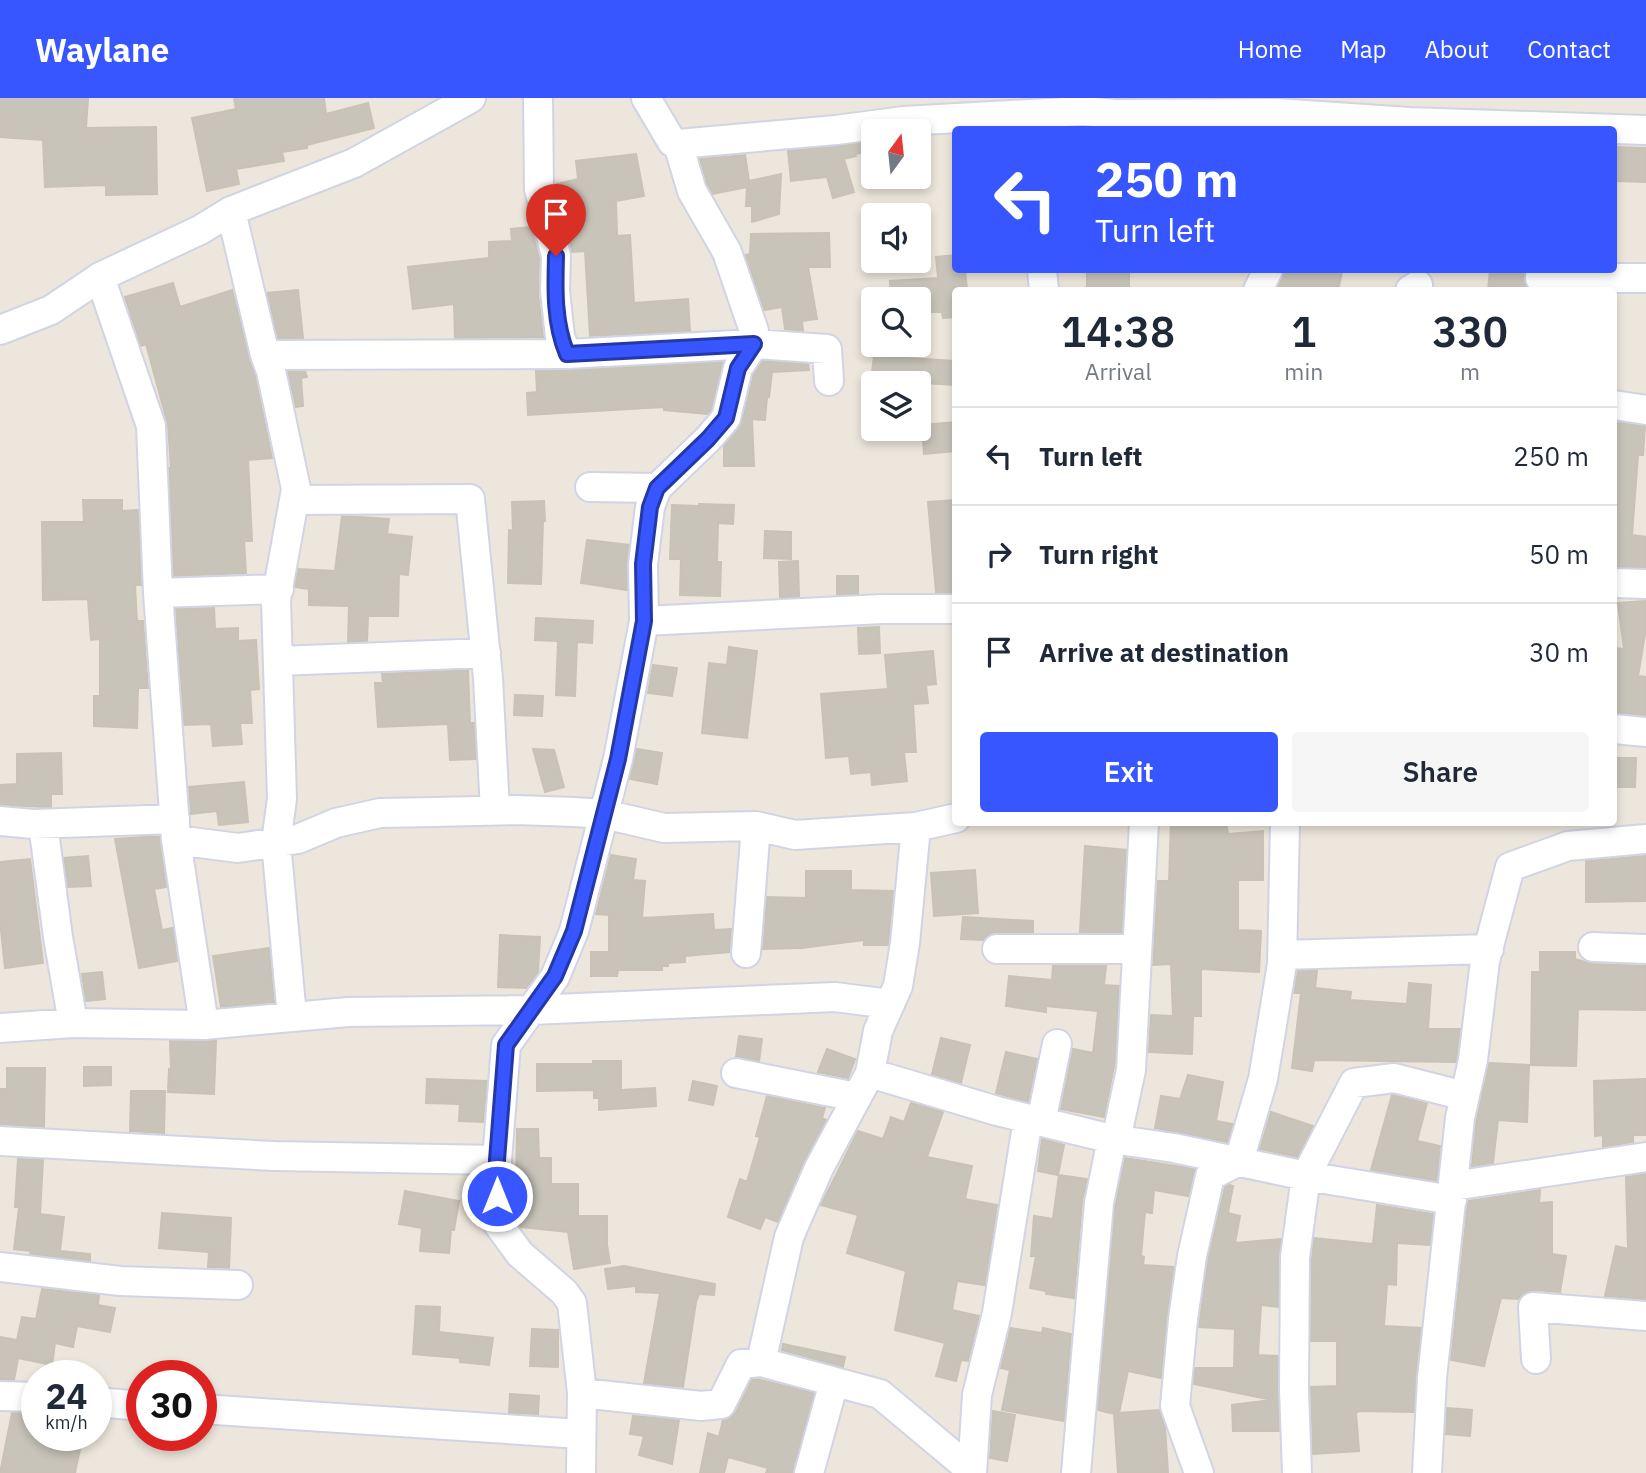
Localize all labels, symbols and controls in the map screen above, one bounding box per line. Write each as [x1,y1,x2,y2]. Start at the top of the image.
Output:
text: Waylane [35,28,169,71]
text: Home [1238,33,1302,65]
text: Map [1340,33,1386,65]
text: About [1424,33,1489,65]
text: Contact [1527,33,1611,65]
north arrow [861,119,931,189]
map controls [861,119,931,441]
text: 250 m [1095,147,1239,210]
icon: left [980,154,1071,245]
pin [526,184,586,256]
icon: arrive [537,195,575,233]
button: sound [861,203,931,273]
text: Turn left [1095,209,1215,251]
button: search [861,287,931,357]
text: 14:38 [1061,304,1175,359]
text: 1 [1291,304,1316,359]
text: 330 [1432,304,1508,359]
text: Arrival [1085,356,1152,386]
text: min [1284,356,1323,386]
text: m [1460,356,1480,386]
button: layers [861,371,931,441]
icon: left [980,437,1018,475]
text: Turn left [1039,439,1142,473]
text: 250 m [1513,439,1589,473]
icon: right [980,535,1018,573]
text: Turn right [1039,537,1158,571]
text: 50 m [1529,537,1589,571]
icon: arrive [980,633,1018,671]
text: Arrive at destination [1039,635,1289,669]
text: 30 m [1529,635,1589,669]
button: Exit [980,732,1278,812]
button: Share [1292,732,1589,812]
position arrow [460,1159,534,1233]
speed limit sign: 30 [126,1360,217,1451]
text: 24 [45,1373,88,1419]
text: km/h [45,1411,88,1434]

